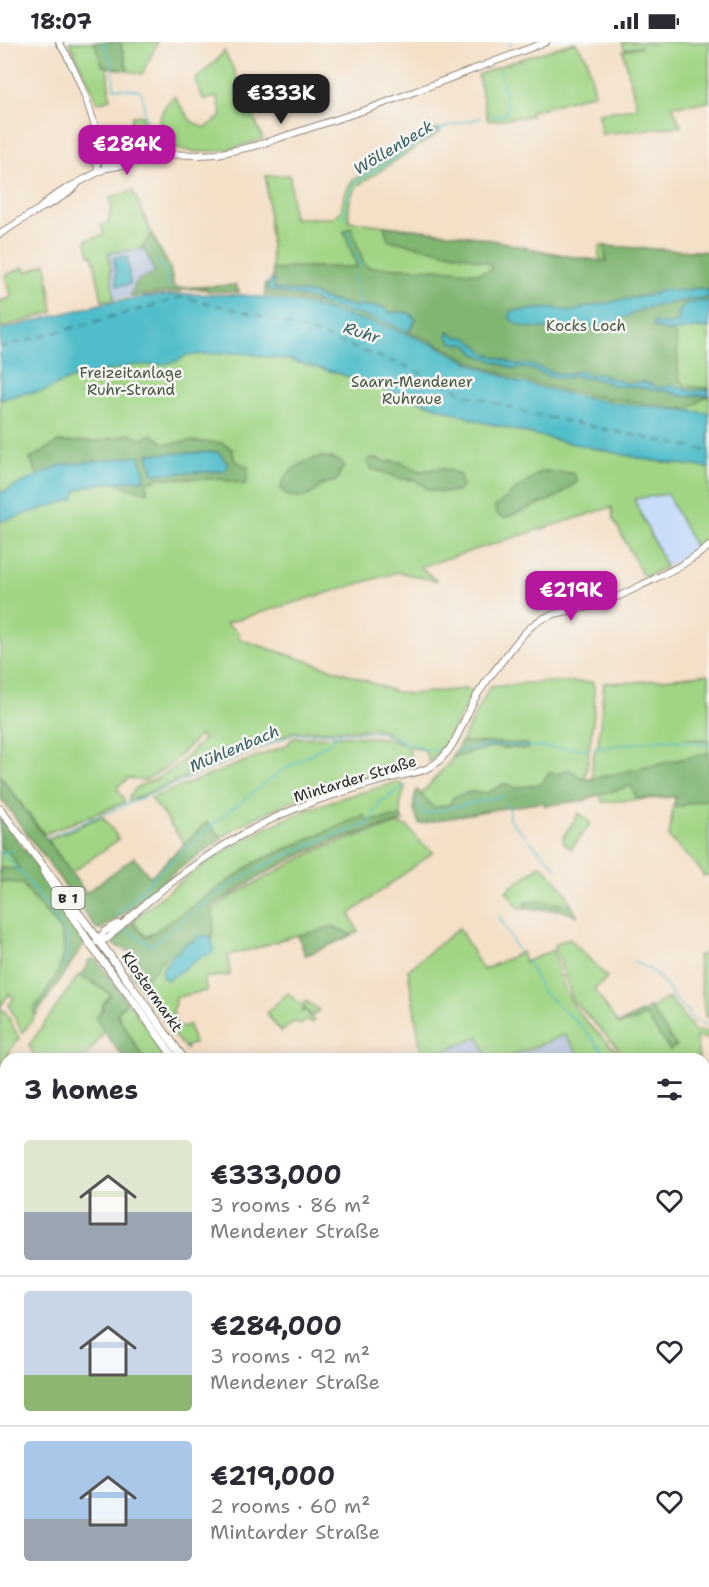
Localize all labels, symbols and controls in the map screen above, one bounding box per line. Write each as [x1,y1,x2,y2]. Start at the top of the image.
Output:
text: 18:07 [30,7,92,36]
pin: €333K [239,74,323,125]
text: €333K [247,80,315,106]
water label: Wöllenbeck [350,115,437,179]
pin: €284K [85,125,169,176]
text: €284K [92,131,162,157]
park label: Kocks Loch [546,316,626,336]
water label: Ruhr [341,317,383,348]
park label: Freizeitanlage Ruhr-Strand [80,363,182,400]
park label: Saarn-Mendener Ruhraue [351,372,473,409]
pin: €219K [529,571,613,622]
text: €219K [539,577,603,603]
water label: Mühlenbach [186,720,282,777]
street label: Mintarder Straße [291,751,419,807]
road number: B 1 [52,887,84,909]
street label: Klostermarkt [117,948,187,1036]
text: 3 homes [24,1072,138,1107]
icon: filters [653,1073,686,1106]
text: €333,000 [210,1157,342,1192]
icon: home [72,1164,144,1236]
icon: heart [653,1184,686,1217]
text: 3 rooms · 86 m² [210,1192,370,1218]
text: Mendener Straße [210,1218,380,1244]
text: €284,000 [210,1308,342,1343]
icon: home [72,1315,144,1387]
icon: heart [653,1335,686,1368]
text: 3 rooms · 92 m² [210,1343,370,1369]
text: Mendener Straße [210,1369,380,1395]
text: €219,000 [210,1458,335,1493]
icon: home [72,1465,144,1537]
icon: heart [653,1485,686,1518]
text: 2 rooms · 60 m² [210,1493,370,1519]
text: Mintarder Straße [210,1519,380,1545]

